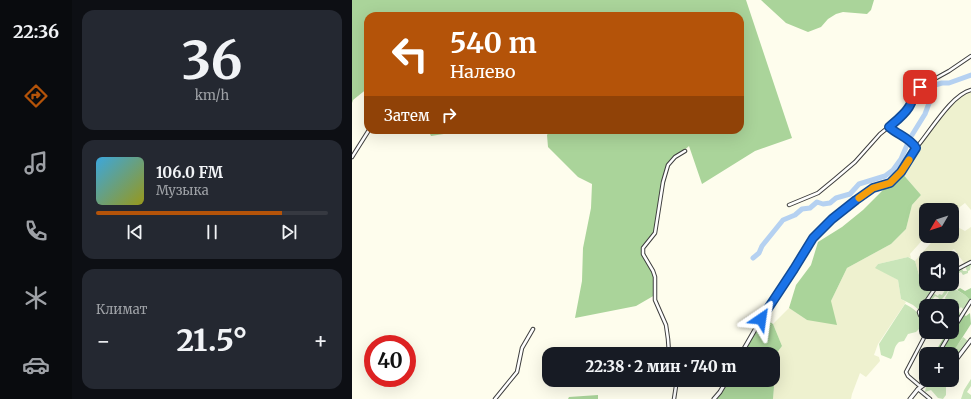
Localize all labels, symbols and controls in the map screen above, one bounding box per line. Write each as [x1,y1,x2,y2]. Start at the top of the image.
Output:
text: 22:36 [13,20,59,43]
text: 540 m [450,25,537,61]
text: 36 [181,28,243,93]
icon: left [384,28,436,80]
text: Налево [450,60,516,83]
pin [903,70,937,104]
icon: arrive [909,76,931,98]
icon: directions [22,82,50,110]
text: km/h [195,87,229,104]
icon: right [438,104,460,126]
text: Затем [384,106,430,125]
icon: music [22,149,50,177]
text: 106.0 FM [156,163,223,182]
text: Музыка [156,182,209,199]
north arrow [919,203,959,243]
map controls [919,203,959,387]
icon: phone [22,217,50,245]
icon: previous [124,221,146,243]
icon: pause [201,221,223,243]
icon: next [278,221,300,243]
button: sound [919,251,959,291]
icon: climate [22,284,50,312]
position arrow [740,298,782,340]
button: search [919,299,959,339]
text: Климат [96,301,147,318]
text: 21.5° [177,321,247,359]
text: − [96,327,111,355]
text: + [313,327,328,355]
speed limit sign: 40 [364,335,416,387]
button: + [919,347,959,387]
icon: car [22,351,50,379]
text: 22:38 · 2 мин · 740 m [586,357,736,376]

